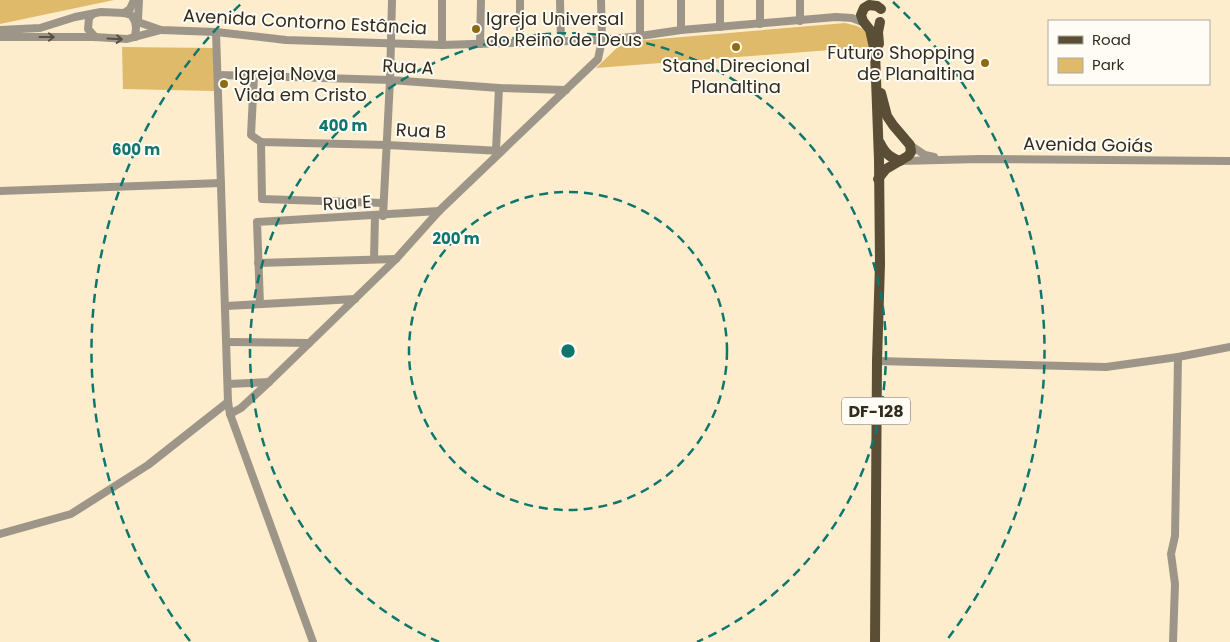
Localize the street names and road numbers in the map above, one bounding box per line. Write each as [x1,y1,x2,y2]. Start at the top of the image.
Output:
street label: Avenida Contorno Estância [182,3,428,40]
street label: Rua A [382,53,434,80]
street label: Rua B [395,117,447,144]
street label: Avenida Goiás [1023,131,1153,158]
street label: Rua E [322,189,372,216]
road number: DF-128 [842,398,910,424]

